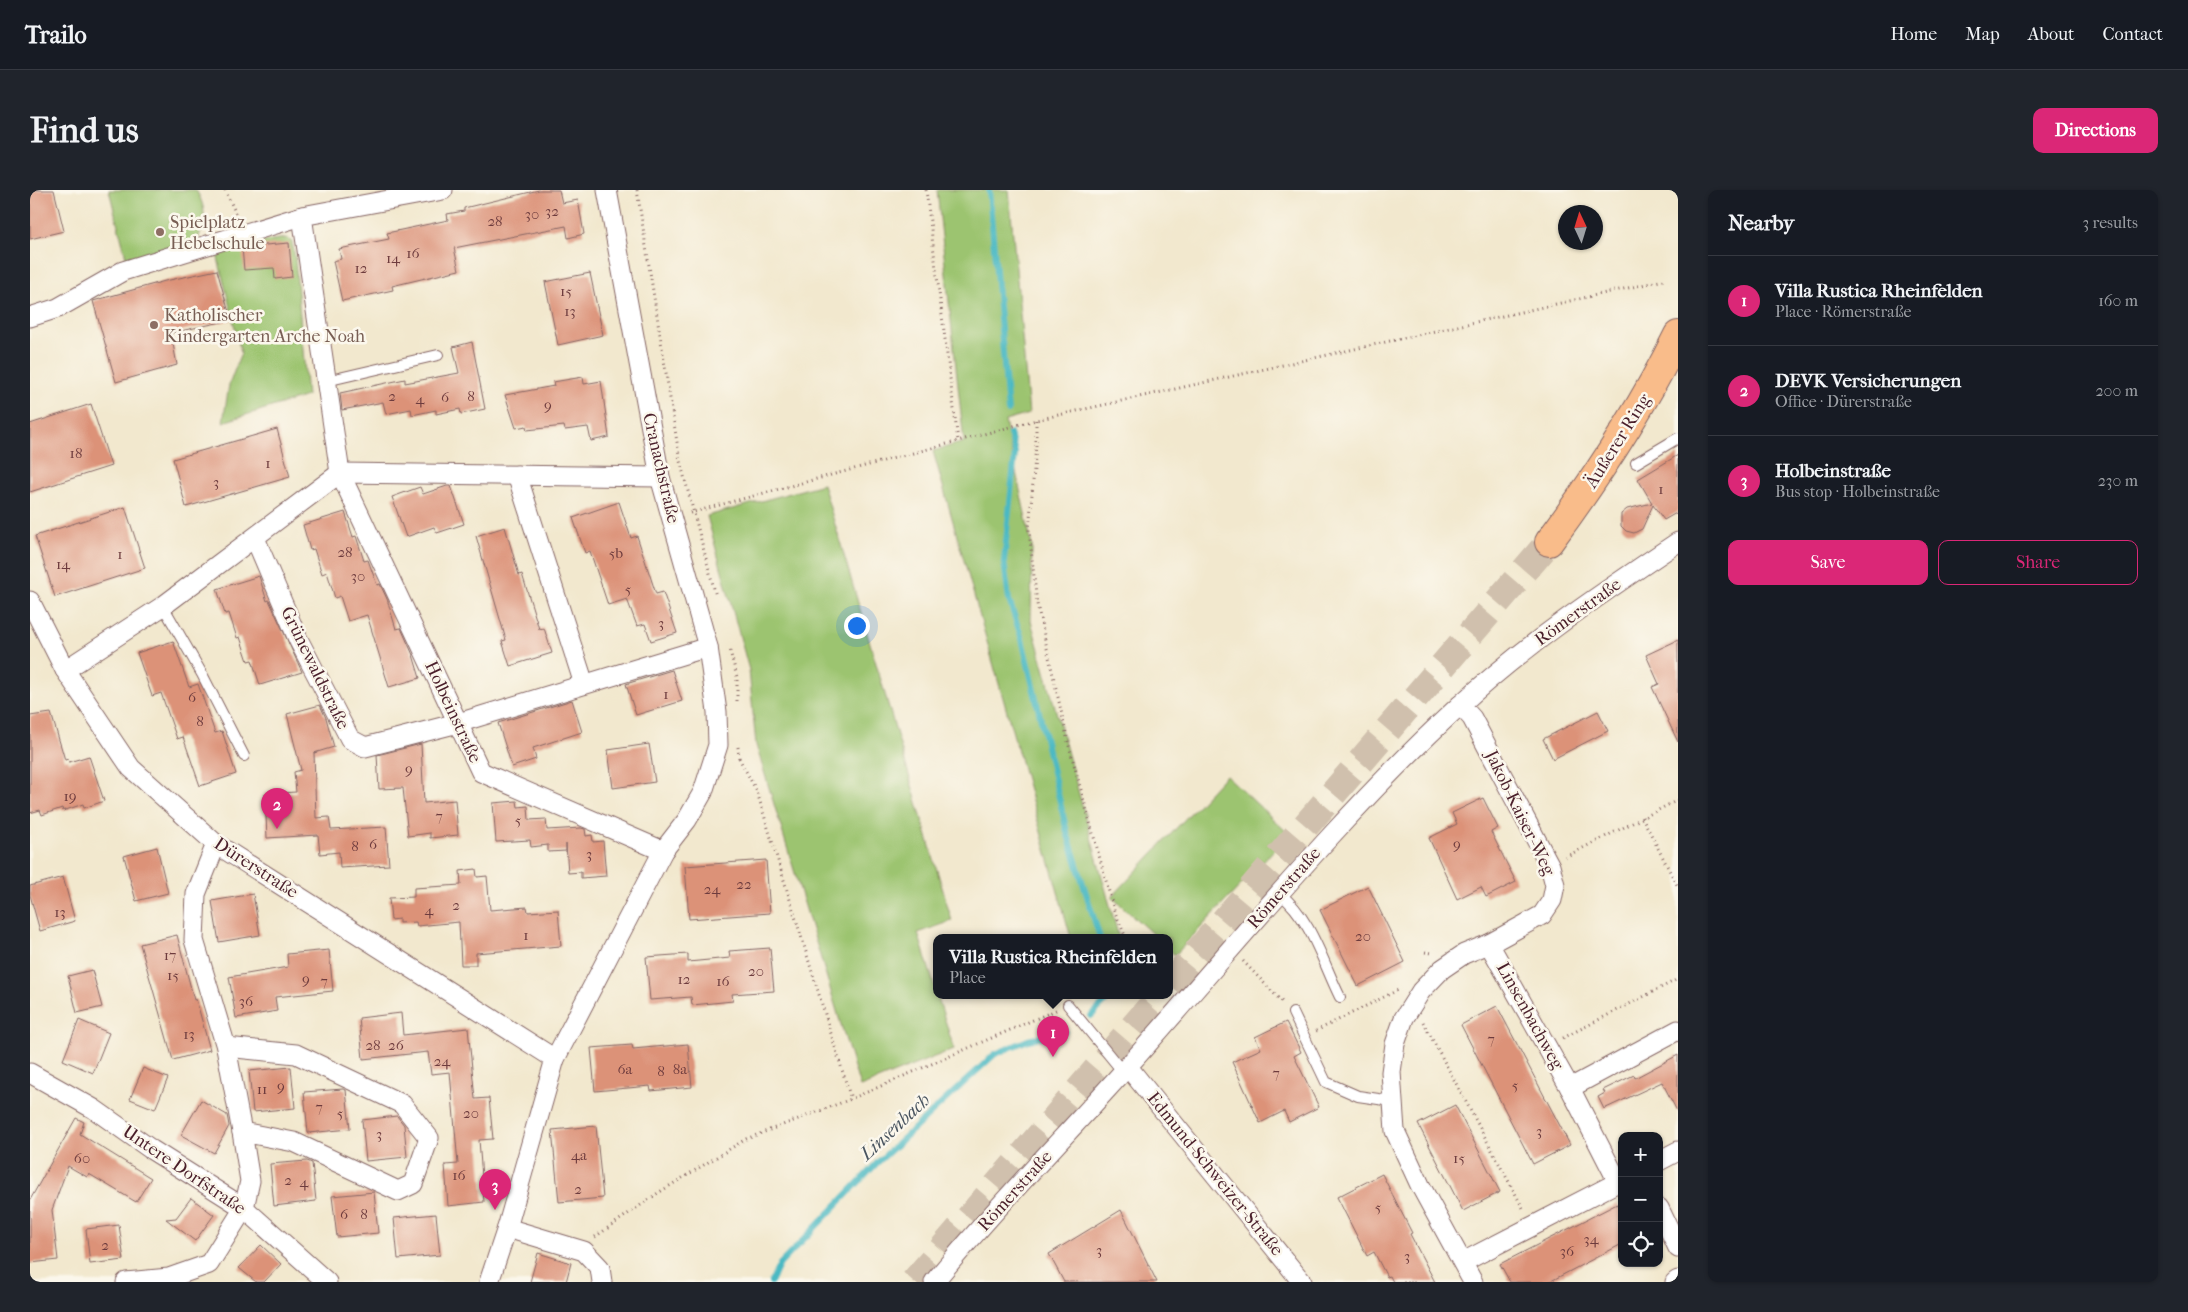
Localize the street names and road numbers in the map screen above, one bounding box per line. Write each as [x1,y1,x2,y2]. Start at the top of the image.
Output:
street label: Äußerer Ring [1579,389,1655,493]
street label: Cranachstraße [638,411,684,525]
street label: Römerstraße [1531,574,1625,650]
street label: Grünewaldstraße [276,603,354,733]
street label: Holbeinstraße [420,658,486,766]
street label: Jakob-Kaiser-Weg [1480,745,1560,879]
street label: Dürerstraße [210,833,302,903]
street label: Römerstraße [1243,843,1325,933]
street label: Linsenbachweg [1492,959,1568,1074]
street label: Edmund-Schweizer-Straße [1143,1088,1288,1260]
street label: Untere Dorfstraße [118,1121,250,1219]
street label: Römerstraße [973,1146,1057,1236]

